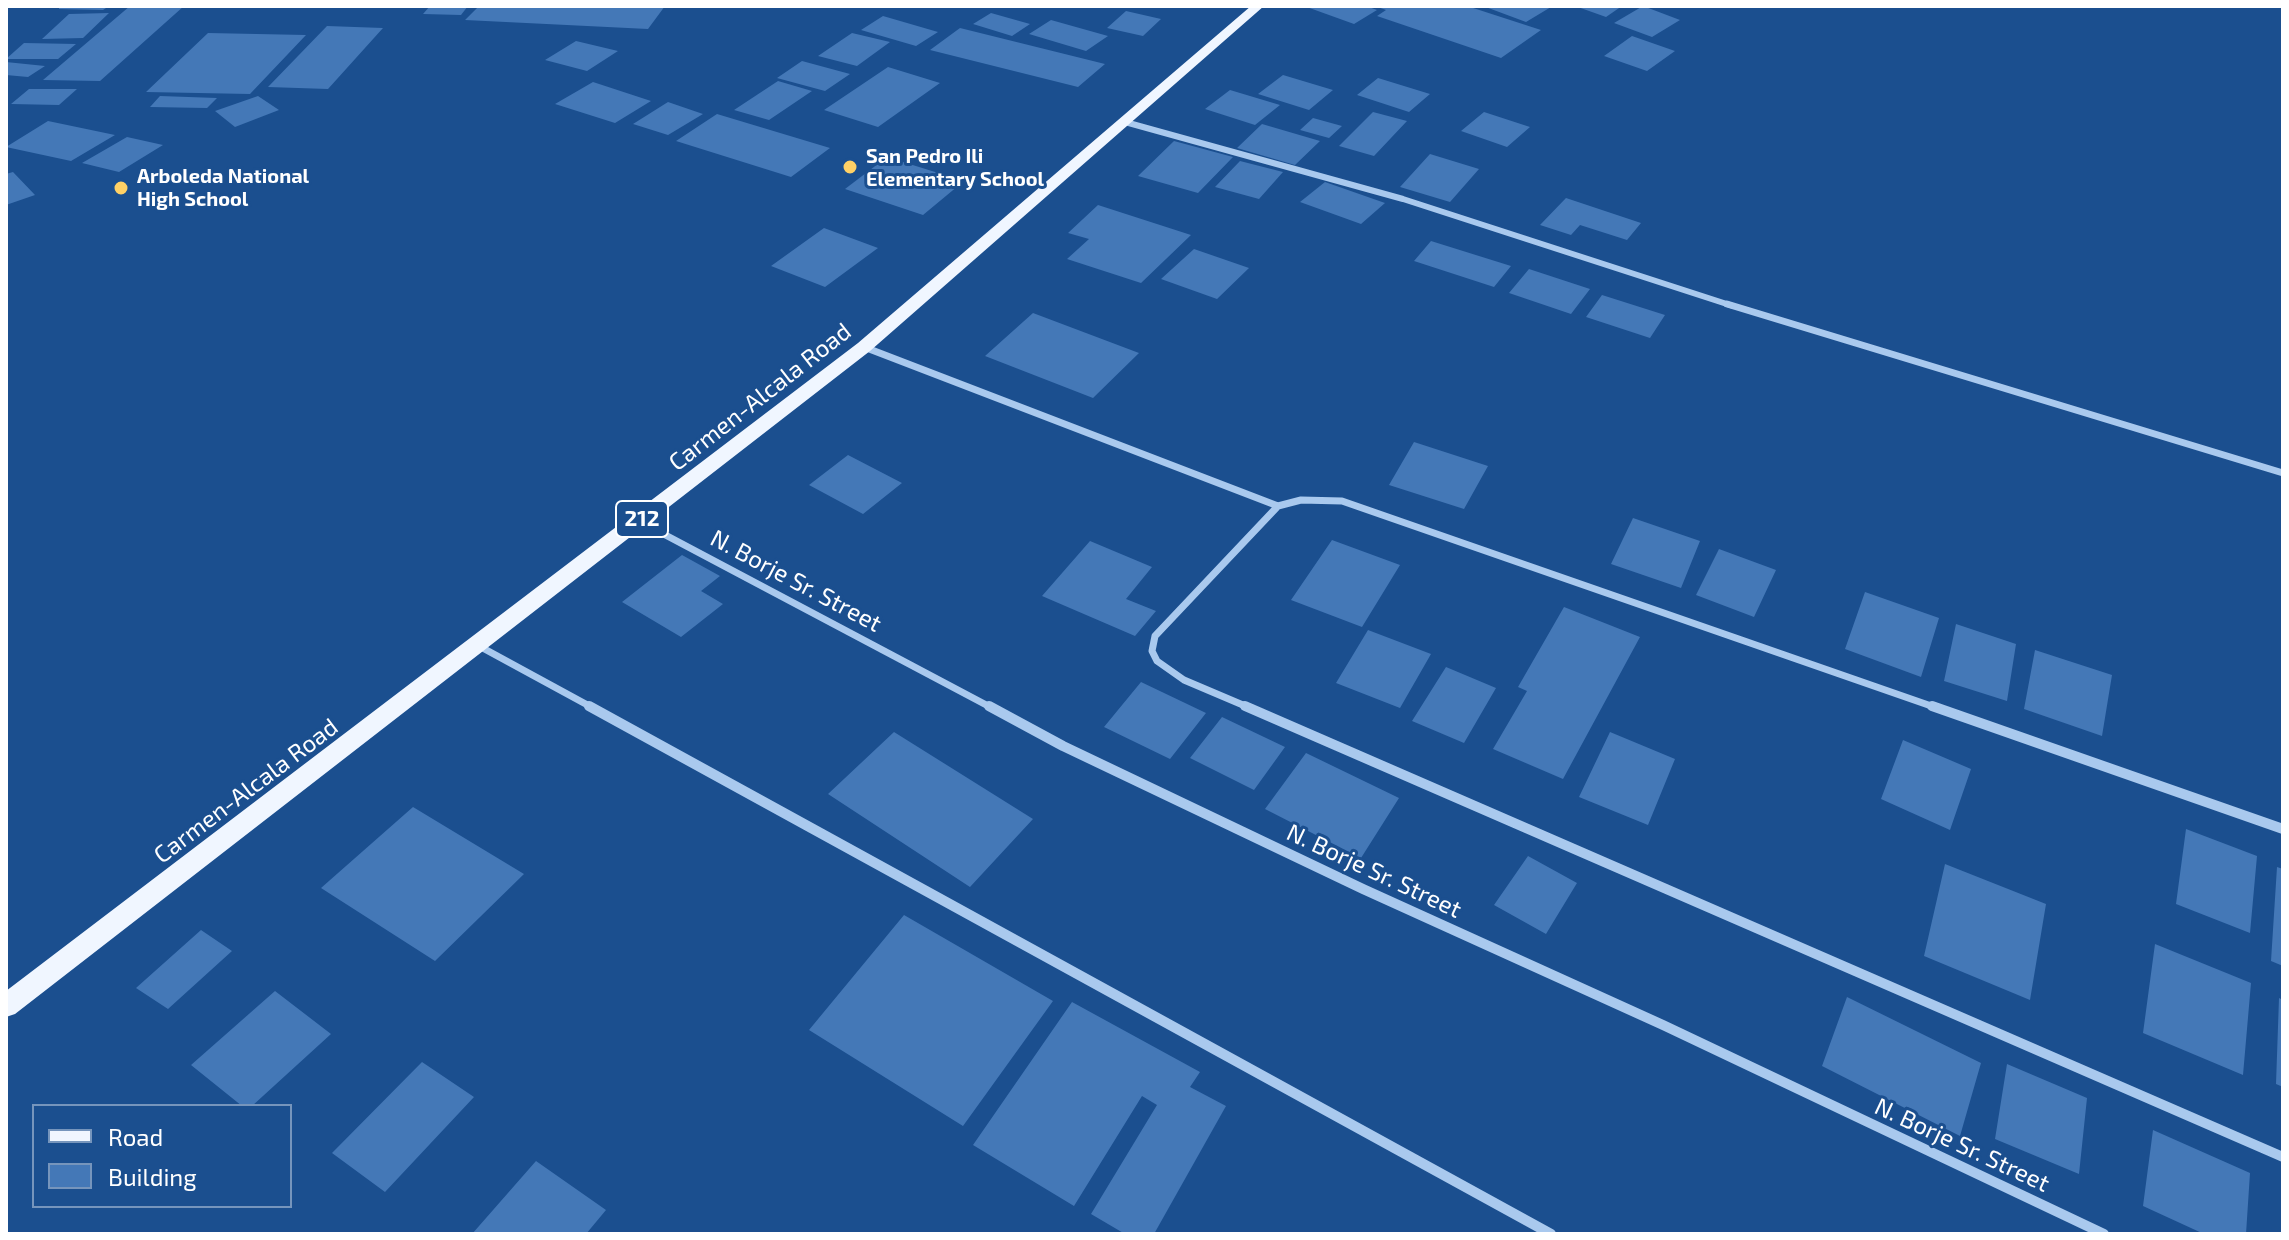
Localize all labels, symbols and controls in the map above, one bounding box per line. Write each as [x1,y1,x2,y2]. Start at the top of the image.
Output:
place label: San Pedro Ili Elementary School [866,144,1044,191]
marker: San Pedro Ili Elementary School [841,158,859,176]
place label: Arboleda National High School [137,164,309,211]
marker: Arboleda National High School [112,179,130,197]
street label: Carmen-Alcala Road [663,317,857,477]
road number: 212 [616,501,668,537]
street label: N. Borje Sr. Street [706,524,886,638]
street label: Carmen-Alcala Road [148,712,344,870]
street label: N. Borje Sr. Street [1282,818,1466,924]
street label: N. Borje Sr. Street [1870,1092,2054,1198]
legend [32,1104,292,1208]
text: Road [108,1122,163,1151]
text: Building [108,1162,197,1191]

